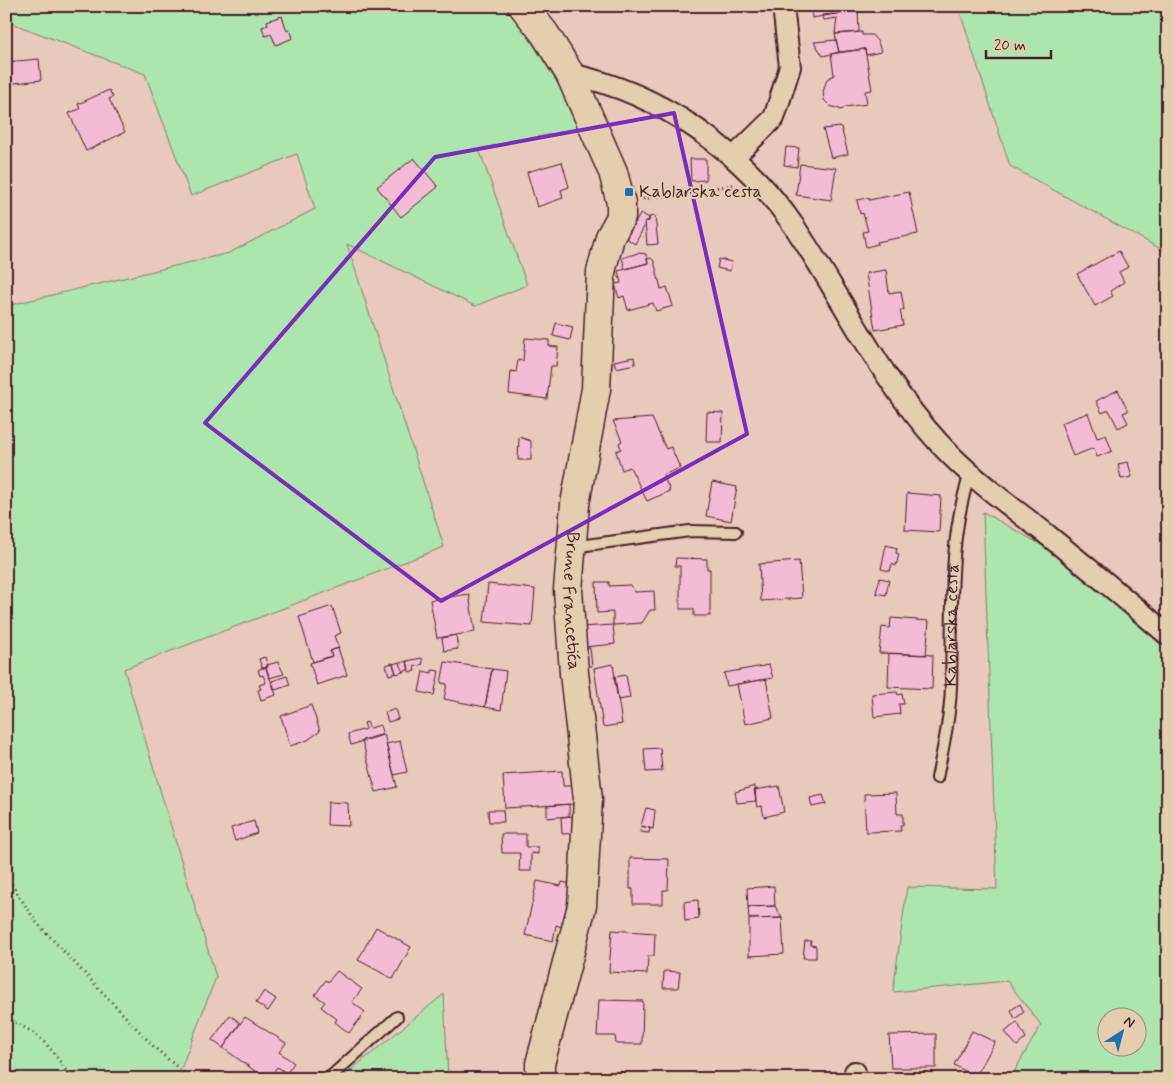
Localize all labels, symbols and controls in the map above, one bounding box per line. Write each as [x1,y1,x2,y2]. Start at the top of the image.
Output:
scale bar [986,28,1052,60]
text: 20 m [994,36,1026,56]
place label: Kablarska cesta [639,180,762,204]
marker: Kablarska cesta [623,186,635,198]
street label: Brune Francetića [556,531,586,671]
street label: Kablarska cesta [939,563,965,687]
north arrow [1096,1008,1146,1058]
text: N [1120,1012,1138,1032]

